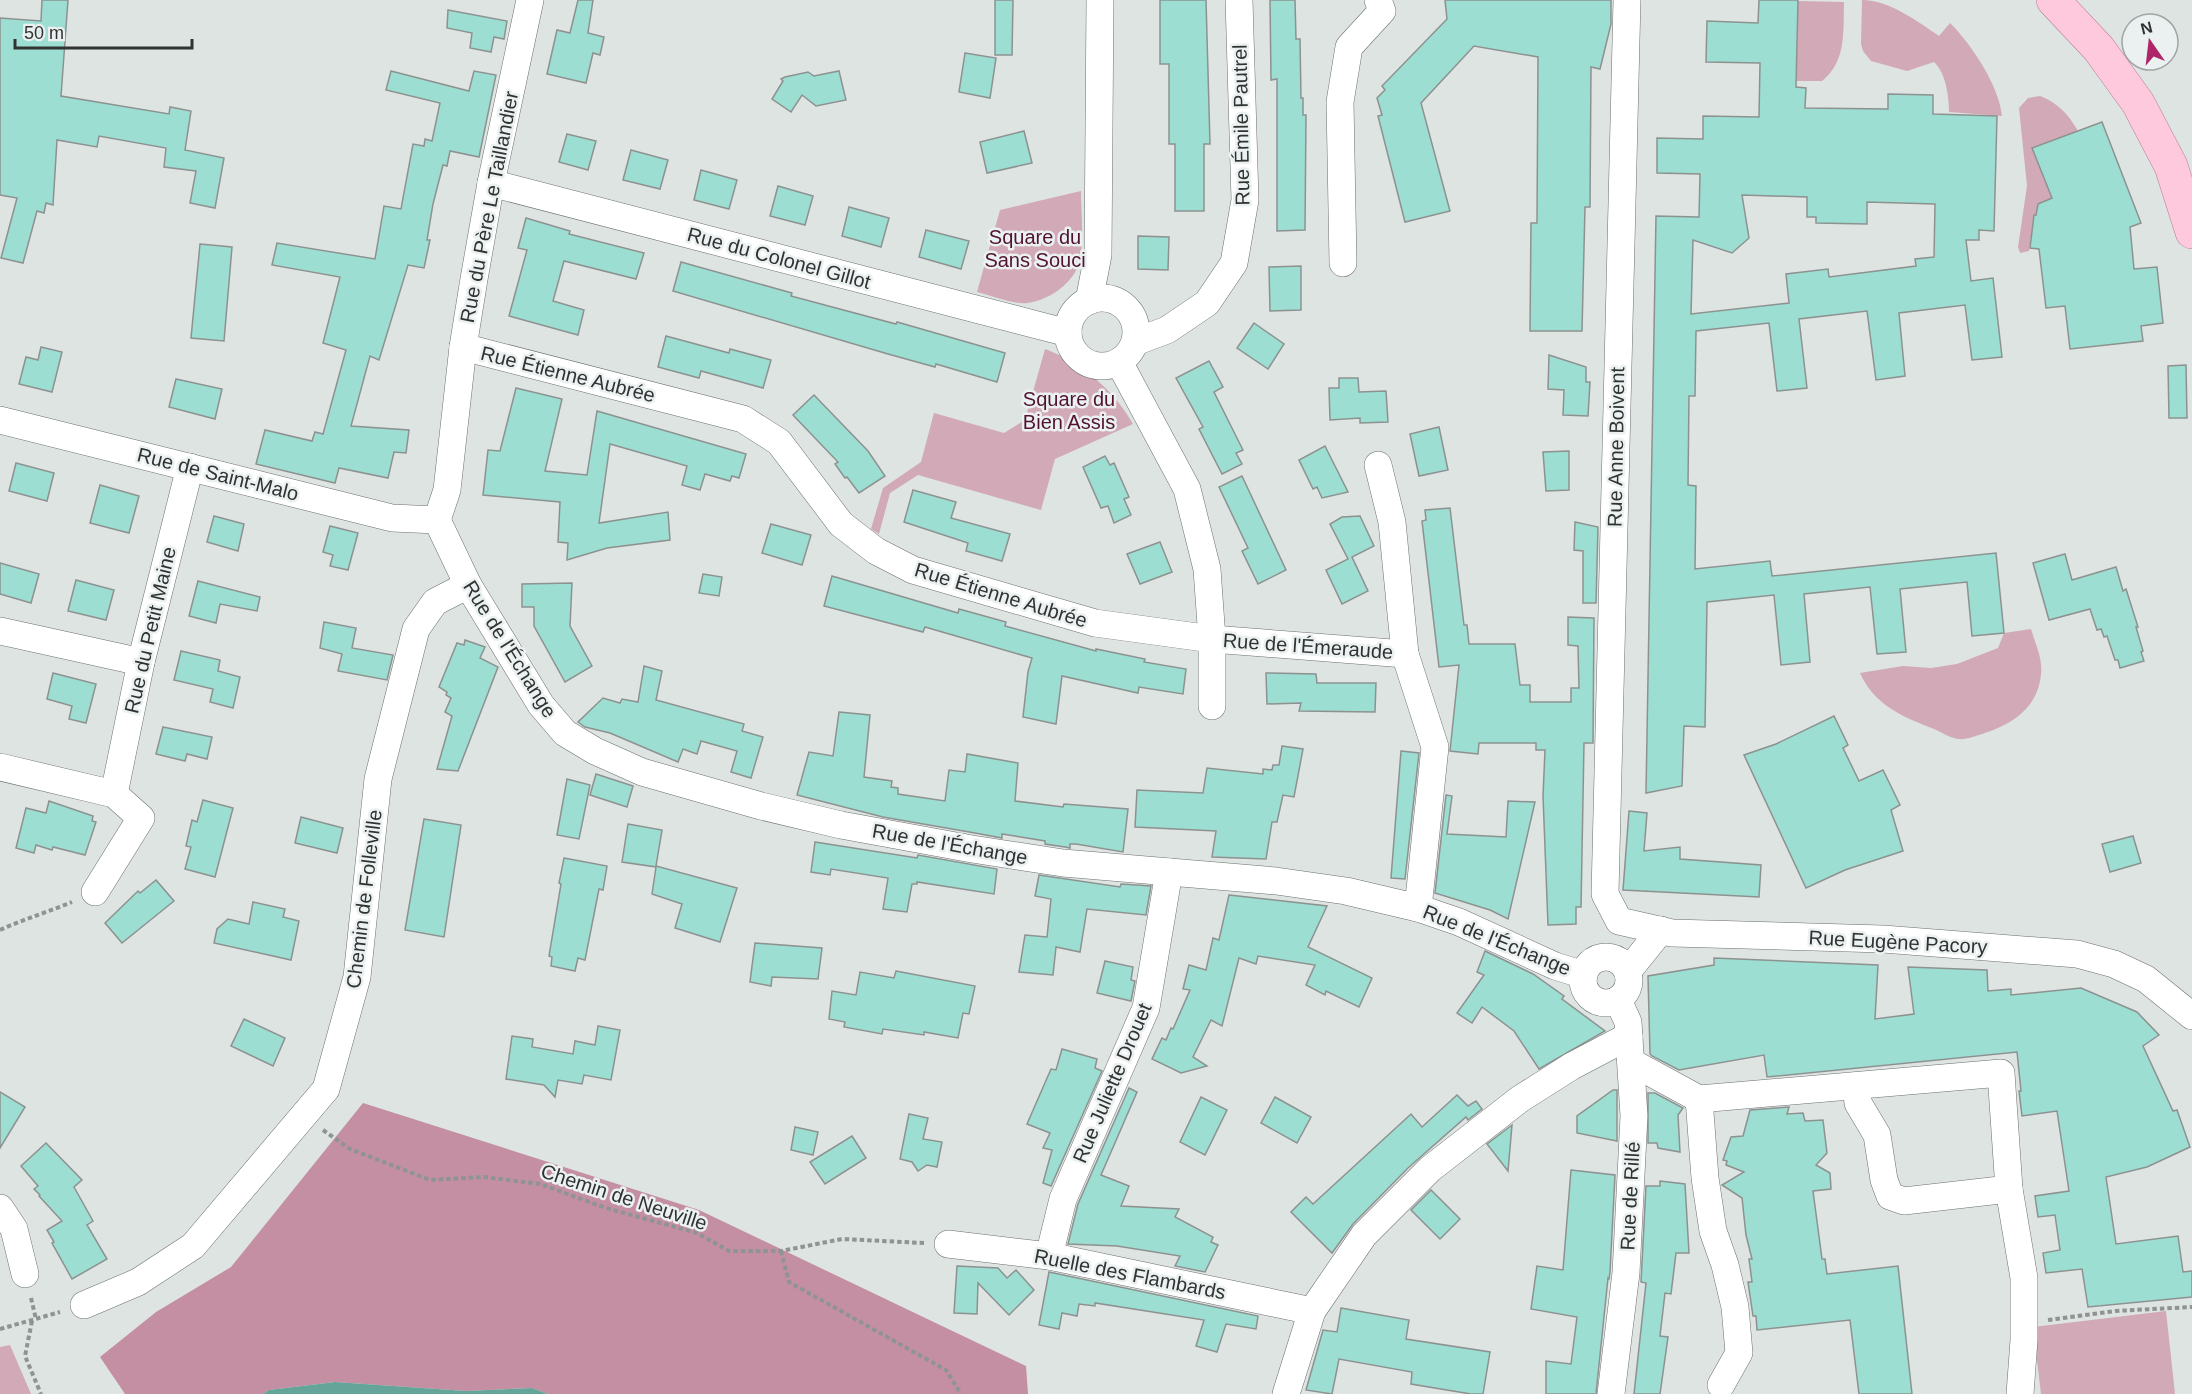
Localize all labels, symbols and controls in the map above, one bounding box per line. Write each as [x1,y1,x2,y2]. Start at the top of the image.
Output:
scale bar [15,12,192,50]
north arrow [2120,12,2180,72]
text: N [2139,18,2154,38]
text: 50 m [24,23,64,43]
street label: Rue Émile Pautrel [1229,44,1253,206]
street label: Rue du Père Le Taillandier [456,89,522,325]
street label: Rue du Colonel Gillot [685,223,874,293]
park label: Square du Sans Souci [984,226,1086,271]
street label: Rue Étienne Aubrée [478,342,658,406]
street label: Rue Anne Boivent [1604,366,1628,527]
park label: Square du Bien Assis [1023,388,1115,433]
street label: Rue de Saint-Malo [135,443,301,505]
street label: Rue du Petit Maine [120,545,180,715]
street label: Rue Étienne Aubrée [912,558,1090,632]
street label: Rue de l'Échange [459,576,561,722]
street label: Rue de l'Émeraude [1222,629,1394,663]
street label: Chemin de Folleville [342,808,386,990]
street label: Rue de l'Échange [871,820,1029,868]
street label: Rue de l'Échange [1420,900,1574,980]
street label: Rue Eugène Pacory [1808,926,1988,958]
street label: Rue Juliette Drouet [1068,999,1156,1166]
street label: Rue de Rillé [1616,1141,1644,1251]
street label: Chemin de Neuville [538,1160,710,1234]
street label: Ruelle des Flambards [1032,1245,1228,1303]

